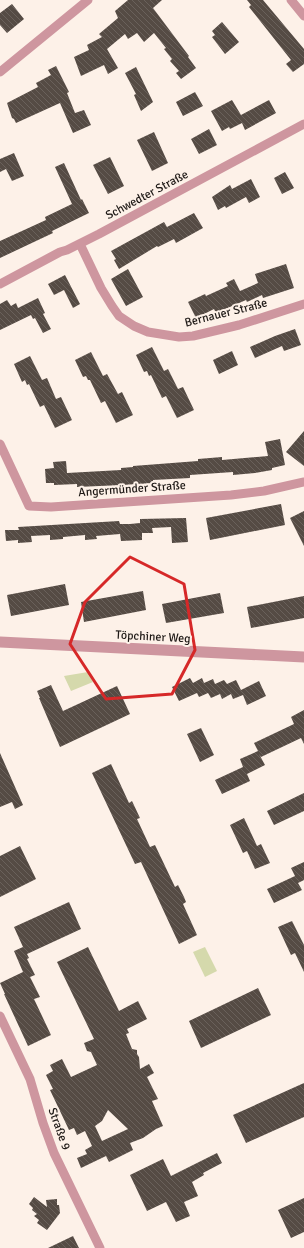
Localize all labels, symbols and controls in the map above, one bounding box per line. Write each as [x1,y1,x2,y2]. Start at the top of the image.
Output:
street label: Schwedter Straße [103,167,191,223]
street label: Bernauer Straße [183,295,269,331]
street label: Angermünder Straße [78,478,186,500]
street label: Töpchiner Weg [115,628,191,646]
street label: Straße 9 [44,1106,74,1152]

